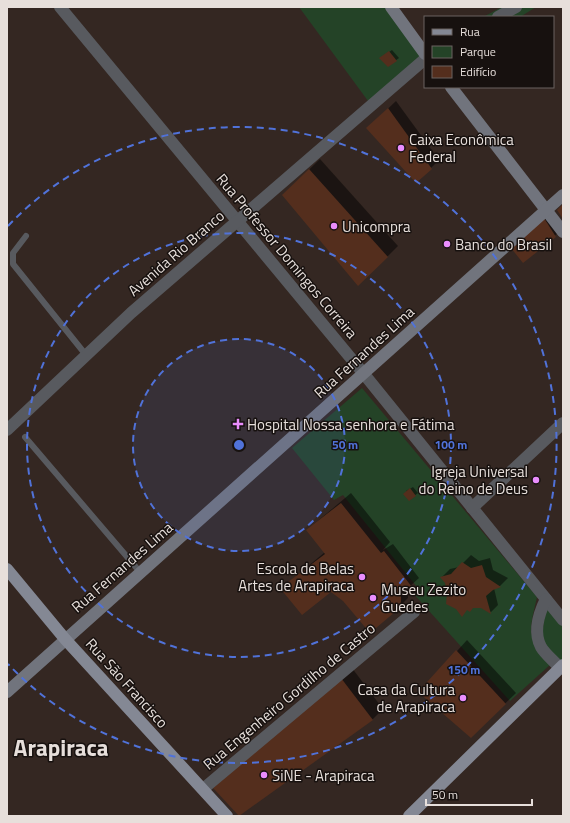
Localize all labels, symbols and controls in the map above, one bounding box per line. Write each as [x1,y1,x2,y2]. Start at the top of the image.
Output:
legend [424,16,554,88]
text: Rua [460,22,480,41]
text: Parque [460,42,496,61]
text: Edifício [460,62,496,81]
place label: Caixa Econômica Federal [409,128,514,168]
marker: Caixa Econômica Federal [396,143,406,153]
street label: Rua Professor Domingos Correira [211,168,364,344]
street label: Avenida Rio Branco [123,204,229,302]
place label: Unicompra [342,215,411,238]
marker: Unicompra [329,221,339,231]
place label: Banco do Brasil [455,233,552,256]
marker: Banco do Brasil [442,239,452,249]
street label: Rua Fernandes Lima [309,300,420,403]
place label: Hospital Nossa senhora e Fátima [247,413,455,436]
marker: Hospital Nossa senhora e Fátima [232,418,244,430]
text: 50 m [332,435,358,454]
text: 100 m [435,435,467,454]
centre of rings [232,438,246,452]
place label: Igreja Universal do Reino de Deus [419,460,528,500]
marker: Igreja Universal do Reino de Deus [531,475,541,485]
street label: Rua Fernandes Lima [66,516,178,618]
place label: Escola de Belas Artes de Arapiraca [238,557,354,597]
marker: Escola de Belas Artes de Arapiraca [357,572,367,582]
place label: Museu Zezito Guedes [381,578,466,618]
marker: Museu Zezito Guedes [368,593,378,603]
street label: Rua Engenheiro Gordilho de Castro [198,617,380,775]
street label: Rua São Francisco [80,633,174,733]
text: 150 m [448,660,480,679]
place label: Casa da Cultura de Arapiraca [357,678,455,718]
marker: Casa da Cultura de Arapiraca [458,693,468,703]
district label: Arapiraca [14,730,108,765]
place label: SiNE - Arapiraca [272,764,375,787]
marker: SiNE - Arapiraca [259,770,269,780]
scale bar [426,781,532,807]
text: 50 m [432,785,458,804]

